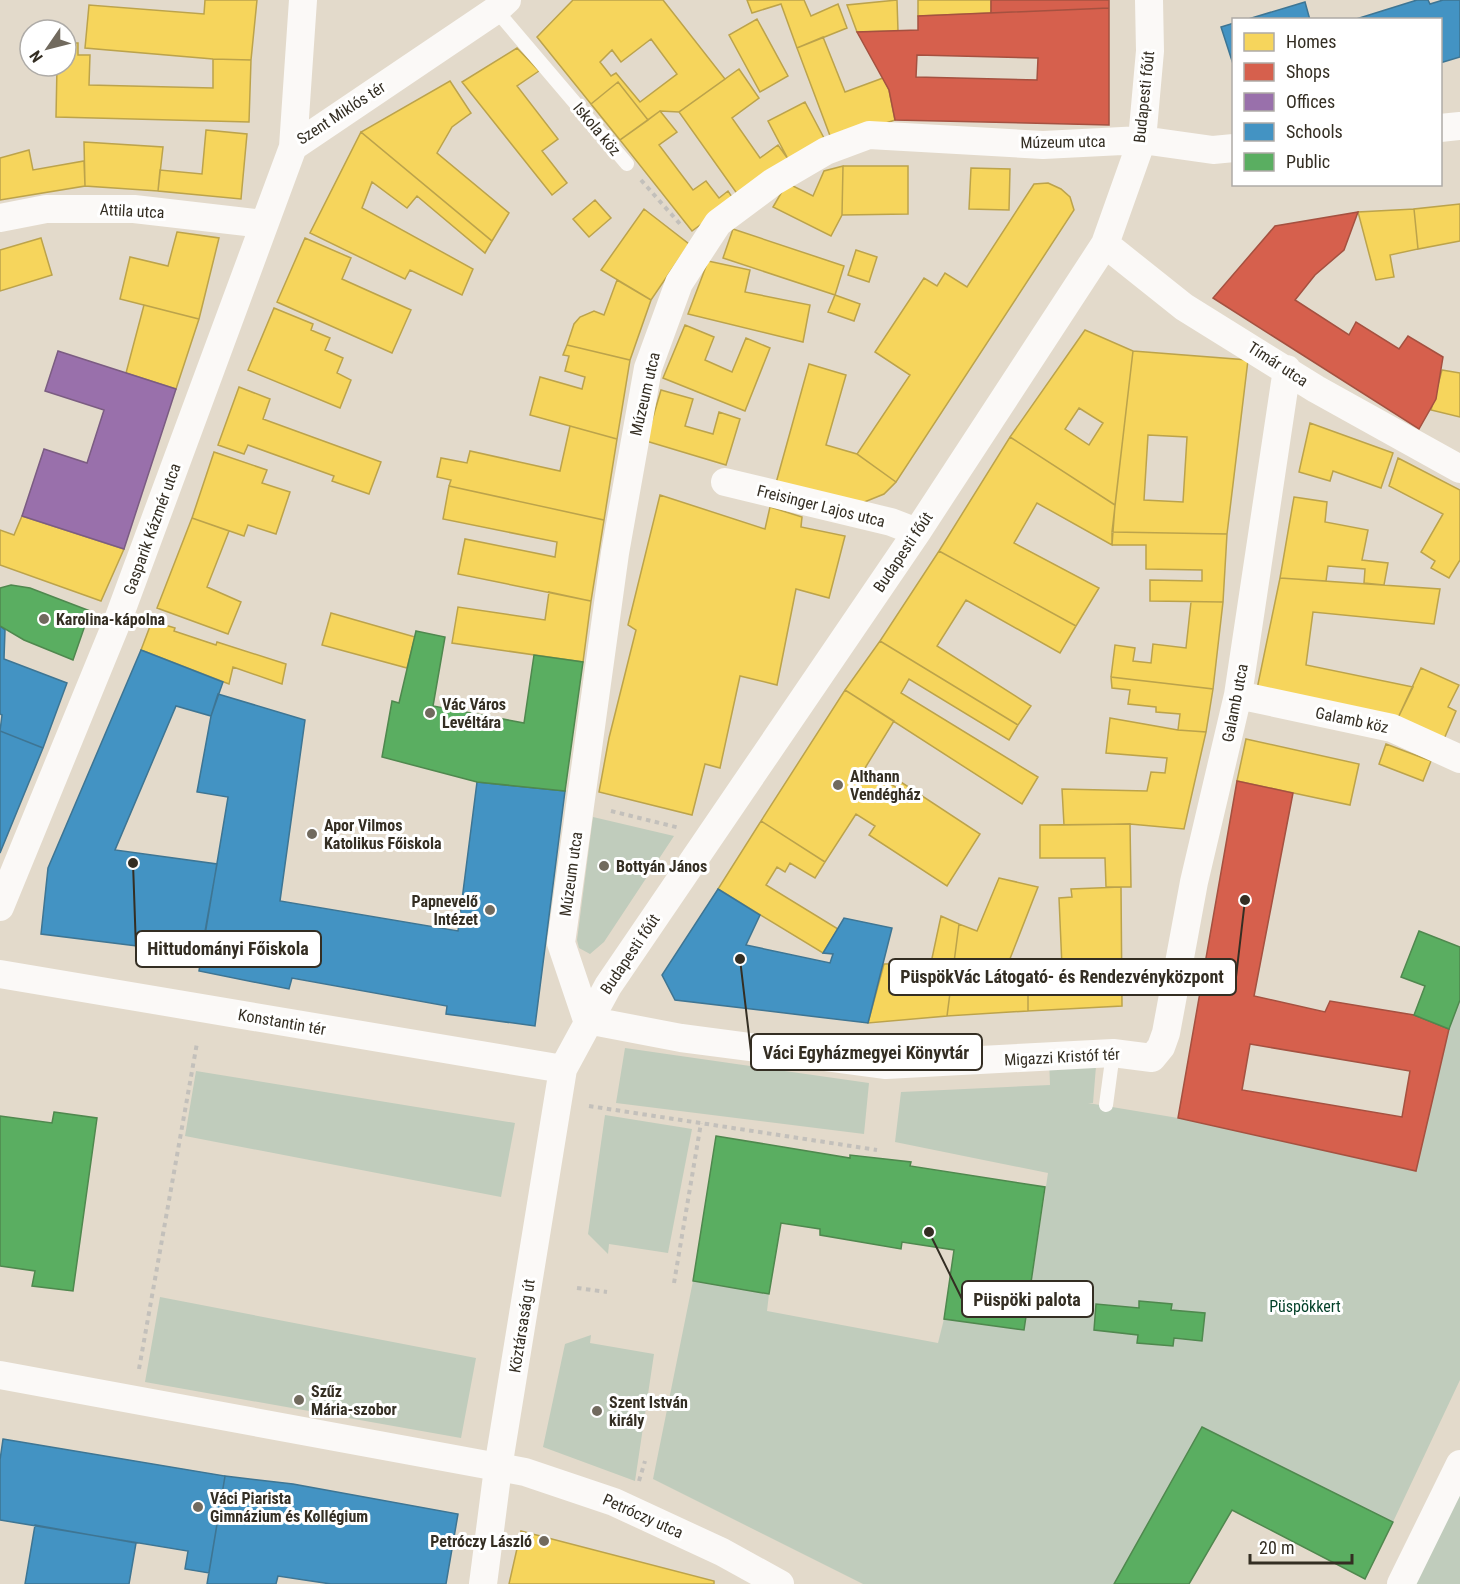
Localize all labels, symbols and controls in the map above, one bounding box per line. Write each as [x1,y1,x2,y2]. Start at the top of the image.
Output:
north arrow [18,18,78,78]
legend [1232,18,1442,186]
text: Homes [1286,31,1336,52]
text: N [26,47,47,66]
street label: Budapesti főút [1130,50,1158,144]
text: Shops [1286,61,1330,82]
street label: Szent Miklós tér [293,77,389,149]
text: Offices [1286,91,1335,112]
street label: Iskola köz [569,98,625,160]
text: Schools [1286,121,1343,142]
street label: Múzeum utca [1020,132,1106,152]
text: Public [1286,151,1330,172]
street label: Attila utca [99,200,165,222]
street label: Tímár utca [1244,338,1312,390]
street label: Múzeum utca [626,350,664,438]
street label: Gasparik Kázmér utca [119,461,185,597]
street label: Freisinger Lajos utca [755,481,887,531]
street label: Budapesti főút [869,508,937,596]
place label: Karolina-kápolna [56,610,166,629]
marker: Karolina-kápolna [37,612,51,626]
street label: Galamb utca [1218,662,1252,744]
place label: Vác Város Levéltára [442,695,506,732]
street label: Galamb köz [1314,703,1390,737]
marker: Vác Város Levéltára [423,706,437,720]
place label: Althann Vendégház [850,767,921,804]
marker: Althann Vendégház [831,778,845,792]
place label: Apor Vilmos Katolikus Főiskola [324,816,442,853]
marker: Apor Vilmos Katolikus Főiskola [305,827,319,841]
street label: Múzeum utca [556,830,586,918]
place label: Bottyán János [616,857,707,876]
marker: Bottyán János [597,859,611,873]
place label: Papnevelő Intézet [411,892,478,929]
marker: Papnevelő Intézet [483,903,497,917]
street label: Budapesti főút [596,910,664,998]
callout: Hittudományi Főiskola [136,931,321,967]
text: Hittudományi Főiskola [147,938,309,959]
callout: PüspökVác Látogató- és Rendezvényközpont [889,959,1236,995]
text: PüspökVác Látogató- és Rendezvényközpont [900,966,1224,987]
street label: Konstantin tér [237,1005,327,1039]
callout: Váci Egyházmegyei Könyvtár [751,1034,982,1070]
text: Váci Egyházmegyei Könyvtár [763,1042,969,1063]
street label: Migazzi Kristóf tér [1004,1044,1120,1070]
street label: Köztársaság út [505,1277,539,1374]
callout: Püspöki palota [962,1281,1093,1317]
text: Püspöki palota [973,1289,1081,1310]
park label: Püspökkert [1269,1297,1341,1316]
place label: Szűz Mária-szobor [311,1382,397,1419]
marker: Szűz Mária-szobor [292,1393,306,1407]
place label: Szent István király [609,1393,688,1430]
marker: Szent István király [590,1404,604,1418]
place label: Váci Piarista Gimnázium és Kollégium [210,1489,368,1526]
street label: Petróczy utca [600,1490,686,1542]
marker: Váci Piarista Gimnázium és Kollégium [191,1500,205,1514]
scale bar [1250,1527,1352,1565]
place label: Petróczy László [430,1532,532,1551]
marker: Petróczy László [537,1534,551,1548]
text: 20 m [1259,1537,1294,1558]

